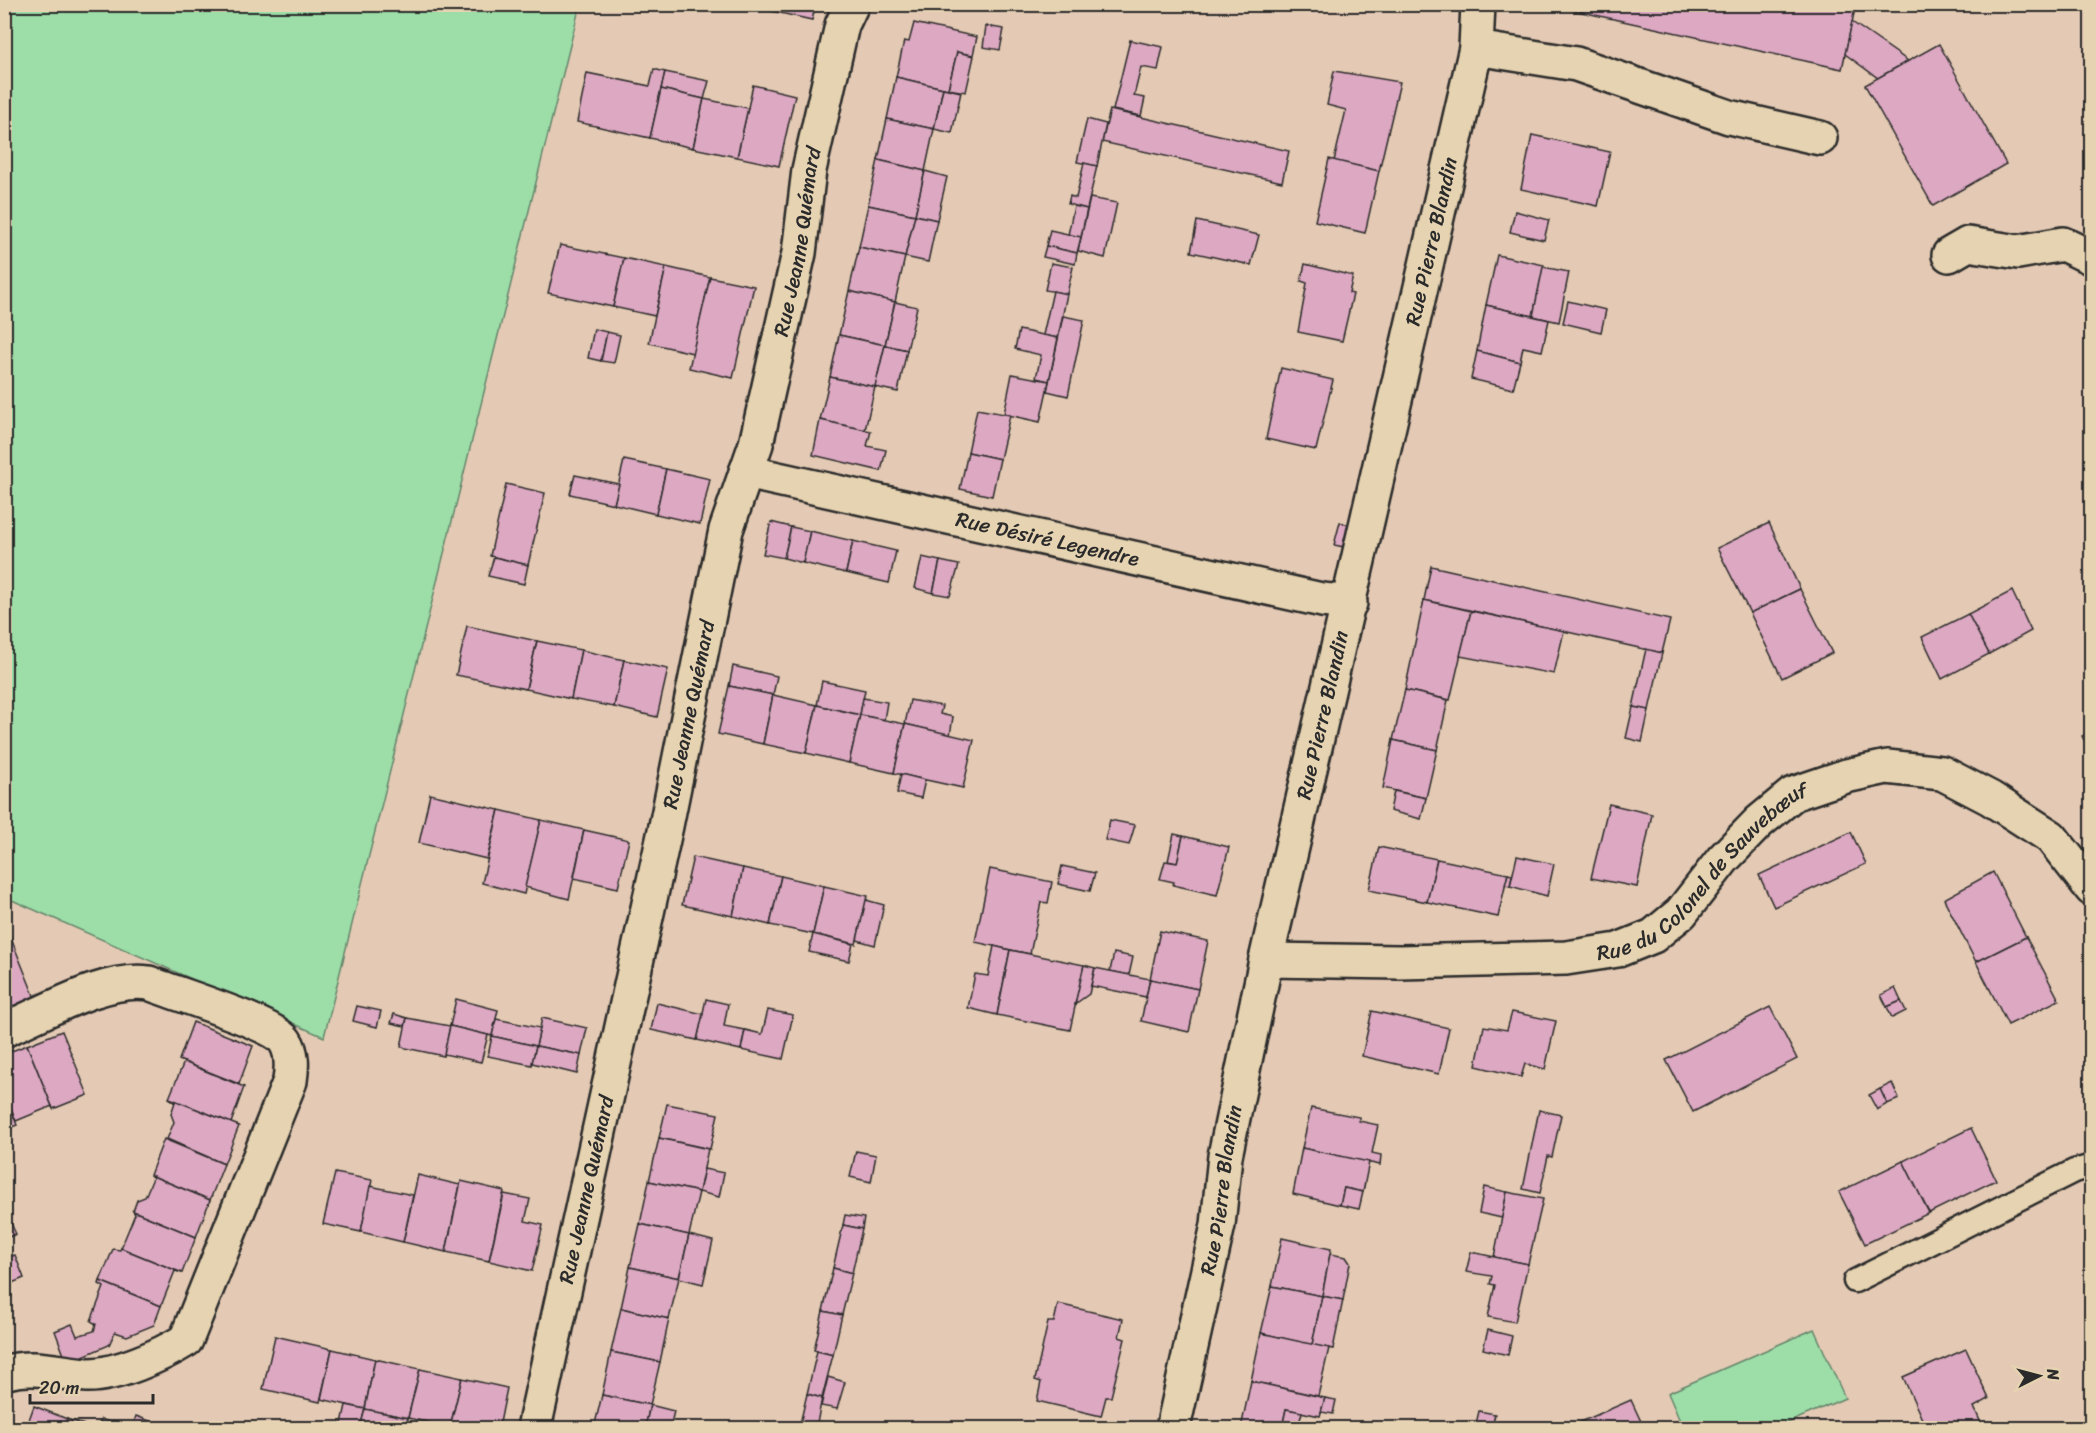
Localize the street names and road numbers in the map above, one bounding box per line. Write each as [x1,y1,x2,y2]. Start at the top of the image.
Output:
street label: Rue Jeanne Quémard [762,141,833,340]
street label: Rue Pierre Blandin [1394,153,1469,329]
street label: Rue Désiré Legendre [952,500,1143,578]
street label: Rue Jeanne Quémard [651,615,727,812]
street label: Rue Pierre Blandin [1285,627,1360,803]
street label: Rue du Colonel de Sauvebœuf [1594,771,1815,972]
street label: Rue Jeanne Quémard [547,1090,626,1287]
street label: Rue Pierre Blandin [1188,1101,1254,1279]

